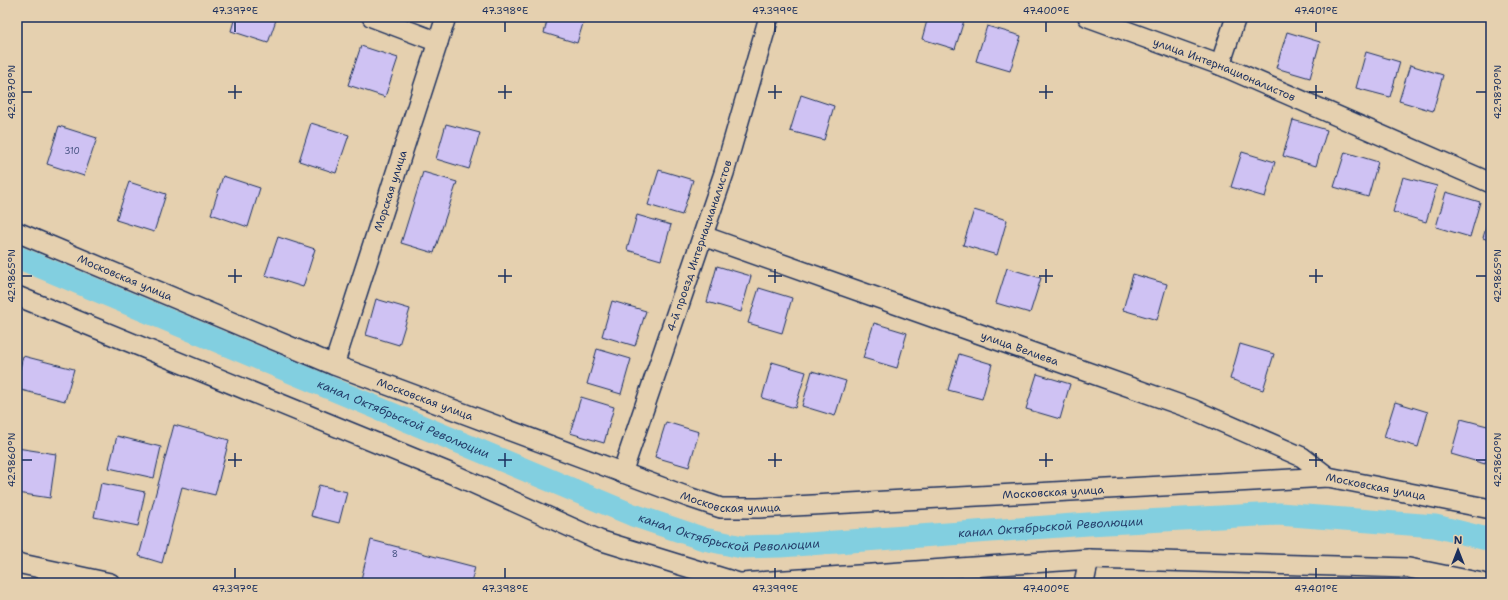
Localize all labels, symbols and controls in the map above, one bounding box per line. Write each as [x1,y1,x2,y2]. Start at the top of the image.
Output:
text: 47.397°E [212,4,258,17]
text: 47.398°E [482,4,528,17]
text: 47.399°E [752,4,798,17]
text: 47.400°E [1023,4,1069,17]
text: 47.401°E [1294,4,1338,17]
street label: улица Интернационалистов [1151,34,1298,105]
text: 42.9870°N [5,65,18,119]
text: 42.9870°N [1491,65,1504,119]
house number: 310 [64,145,80,157]
street label: Морская улица [370,148,411,233]
street label: 4-й проезд Интернацианалистов [664,158,735,334]
text: 42.9865°N [5,249,18,303]
text: 42.9865°N [1491,249,1504,303]
street label: Московская улица [75,251,175,304]
street label: улица Велиева [979,328,1061,369]
street label: Московская улица [375,375,475,424]
water label: канал Октябрьской Революции [315,376,492,462]
text: 42.9860°N [5,433,18,487]
text: 42.9860°N [1491,433,1504,487]
street label: Московская улица [1324,470,1427,504]
street label: Московская улица [1002,482,1105,503]
street label: Московская улица [678,488,781,516]
water label: канал Октябрьской Революции [637,509,821,555]
water label: канал Октябрьской Революции [958,513,1144,541]
north arrow [1438,530,1478,570]
text: N [1454,533,1463,548]
house number: 8 [392,548,398,560]
text: 47.397°E [212,582,258,595]
text: 47.398°E [482,582,528,595]
text: 47.399°E [752,582,798,595]
text: 47.400°E [1023,582,1069,595]
text: 47.401°E [1294,582,1338,595]

